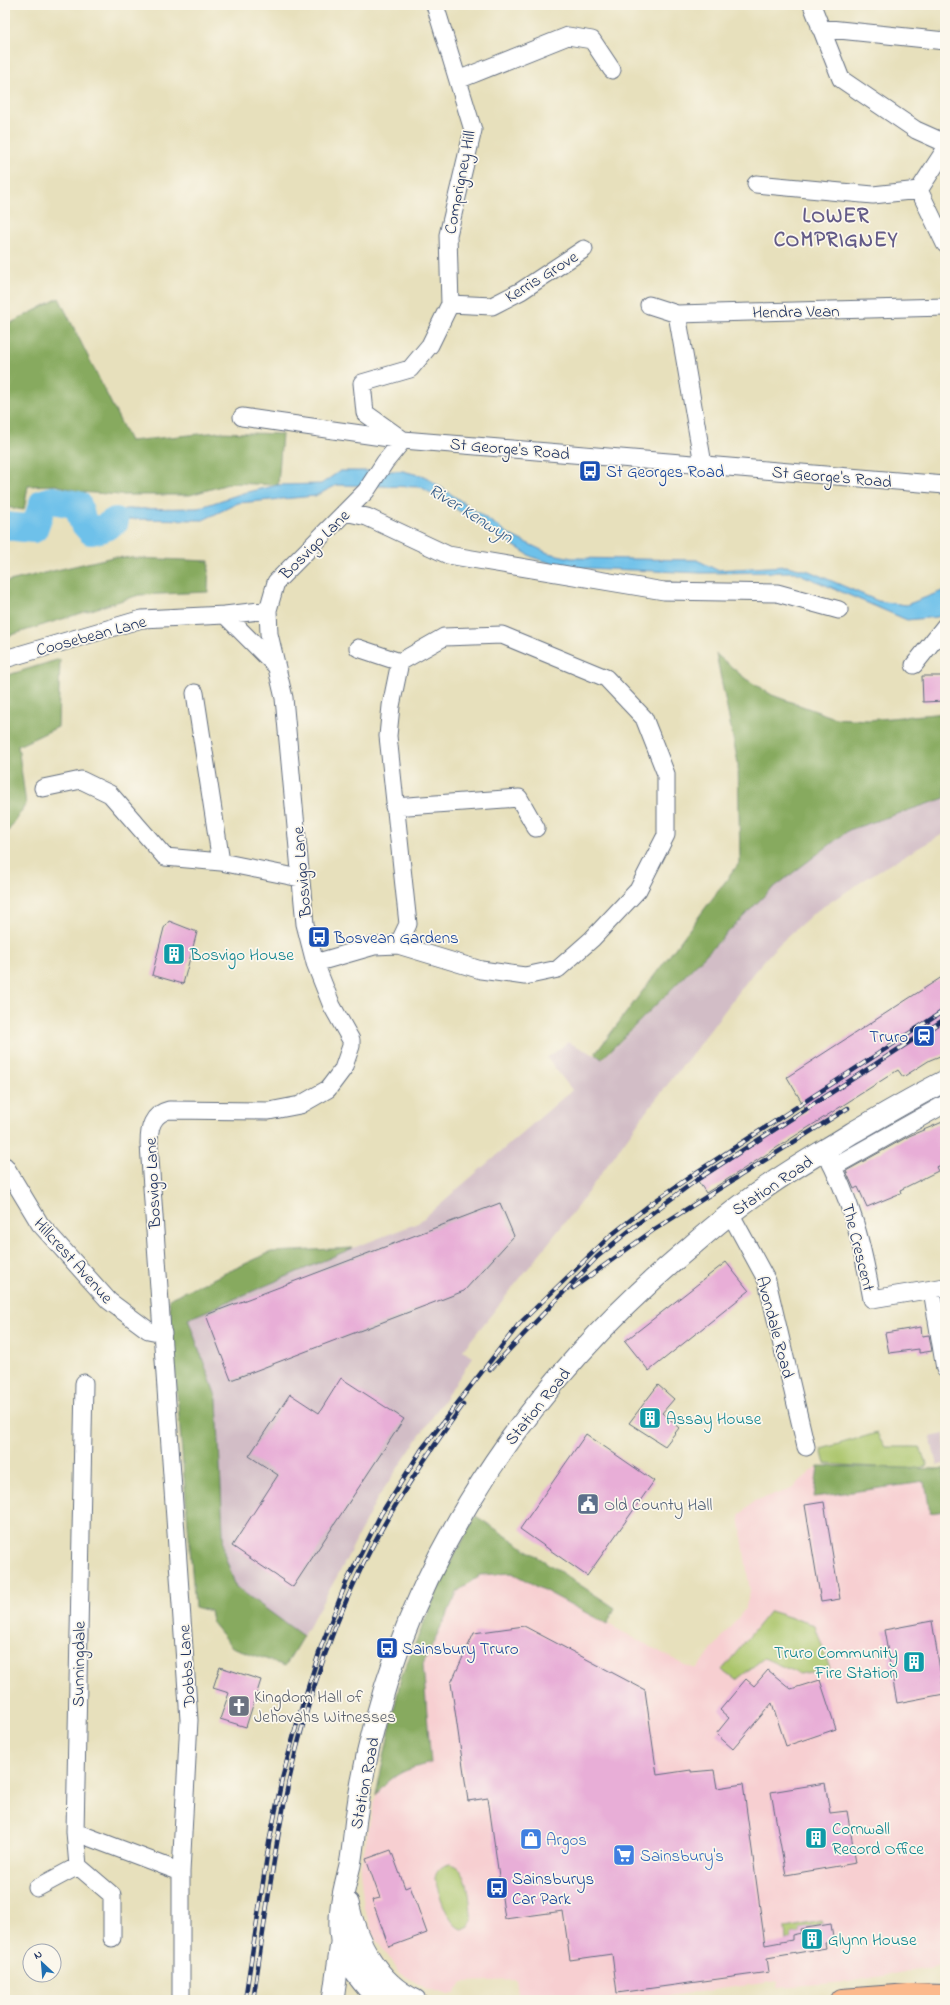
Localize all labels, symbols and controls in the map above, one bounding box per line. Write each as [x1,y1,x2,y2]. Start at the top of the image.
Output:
street label: Comprigney Hill [438,128,485,237]
district label: LOWER COMPRIGNEY [774,202,898,256]
street label: Kerris Grove [500,245,583,310]
street label: Hendra Vean [752,299,840,326]
street label: St George's Road [449,432,571,469]
bus stop icon: St Georges Road [577,458,603,484]
place label: St Georges Road [606,460,725,487]
street label: St George's Road [771,460,893,497]
water label: River Kenwyn [423,478,518,552]
street label: Bosvigo Lane [273,504,358,588]
street label: Coosebean Lane [34,610,150,663]
street label: Bosvigo Lane [286,825,321,919]
bus stop icon: Bosvean Gardens [306,924,332,950]
place label: Bosvean Gardens [333,926,459,951]
building icon: Bosvigo House [161,941,187,967]
place label: Bosvigo House [189,943,294,970]
station icon: Truro [911,1023,937,1049]
place label: Truro [869,1025,908,1050]
street label: Bosvigo Lane [139,1136,170,1230]
street label: Station Road [727,1150,819,1223]
street label: The Crescent [835,1201,881,1294]
street label: Hillcrest Avenue [27,1212,119,1310]
street label: Avondale Road [749,1274,800,1382]
street label: Station Road [499,1363,577,1451]
building icon: Assay House [637,1405,663,1431]
place label: Assay House [666,1407,762,1433]
public building icon: Old County Hall [575,1491,601,1517]
place label: Old County Hall [604,1493,712,1519]
street label: Sunningdale [66,1621,95,1707]
street label: Dobbs Lane [172,1623,203,1709]
bus stop icon: Sainsbury Truro [374,1635,400,1661]
place label: Sainsbury Truro [402,1637,519,1663]
place label: Truro Community Fire Station [774,1641,898,1686]
building icon: Truro Community Fire Station [901,1649,927,1675]
place label: Kingdom Hall of Jehovahs Witnesses [254,1685,396,1730]
church icon: Kingdom Hall of Jehovahs Witnesses [226,1693,252,1719]
street label: Station Road [344,1735,387,1831]
place label: Cornwall Record Office [832,1817,924,1862]
building icon: Cornwall Record Office [803,1825,829,1851]
shop icon: Argos [518,1826,544,1852]
place label: Argos [546,1828,587,1855]
supermarket icon: Sainsbury's [611,1842,637,1868]
place label: Sainsbury's [640,1844,724,1870]
place label: Sainsburys Car Park [512,1867,594,1912]
bus stop icon: Sainsburys Car Park [484,1875,510,1901]
building icon: Glynn House [799,1926,825,1952]
place label: Glynn House [828,1928,917,1954]
north arrow [22,1943,62,1983]
text: N [31,1946,45,1964]

